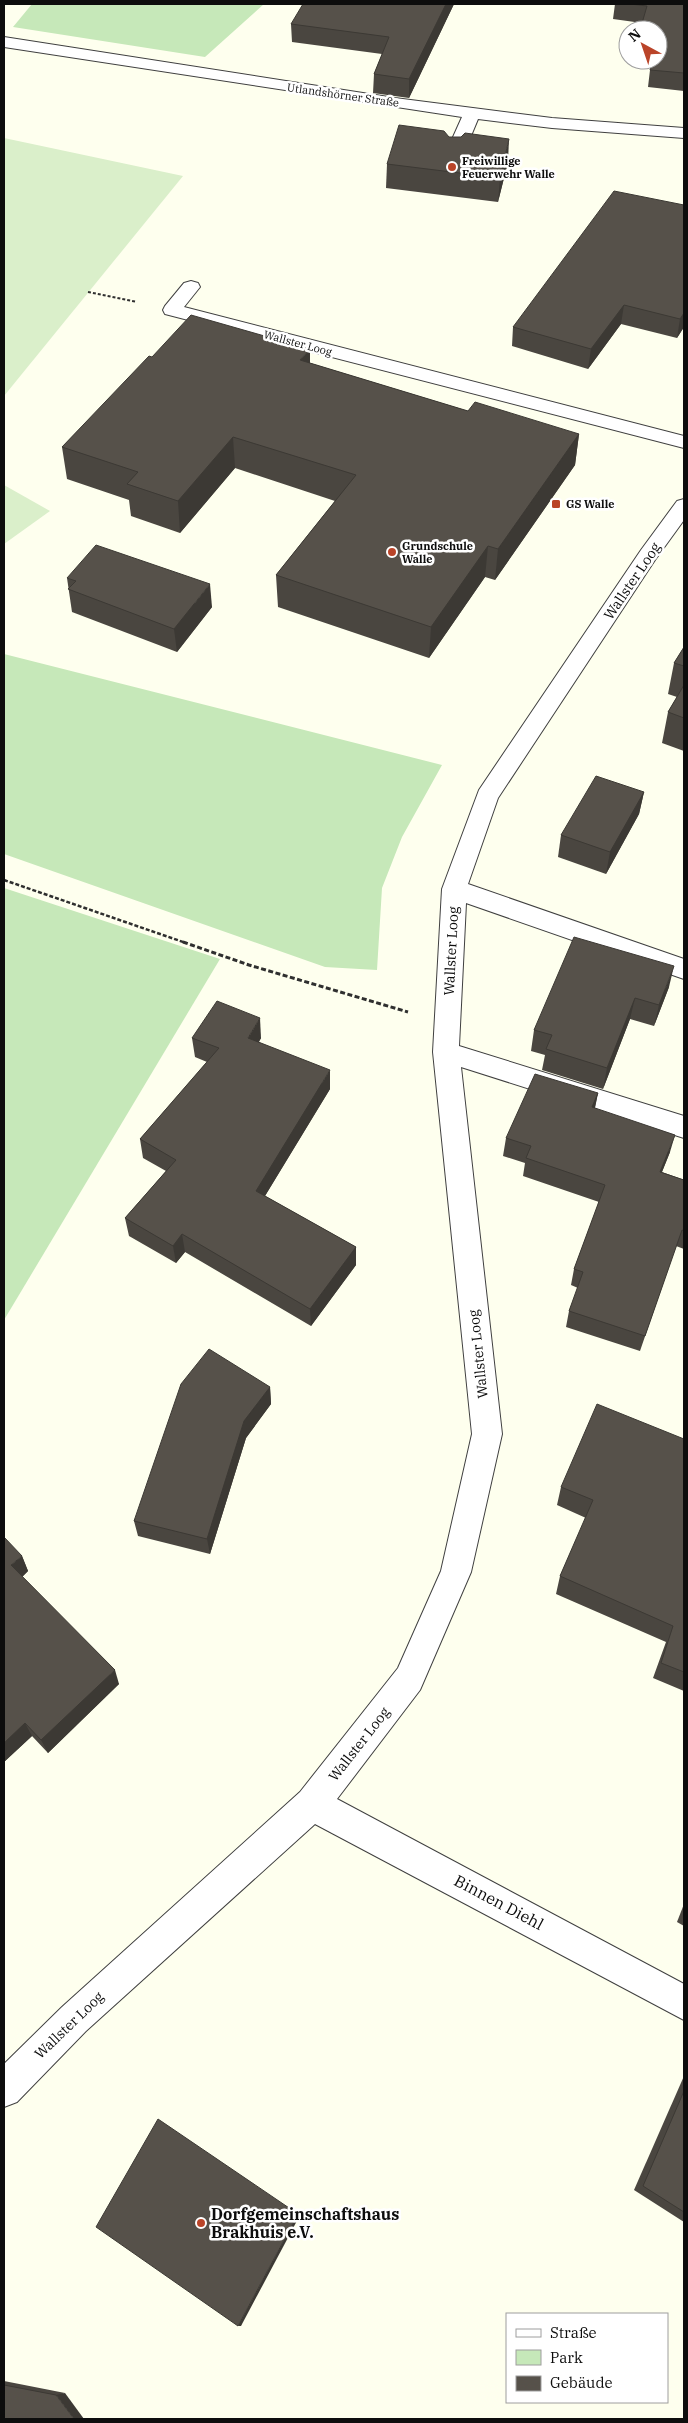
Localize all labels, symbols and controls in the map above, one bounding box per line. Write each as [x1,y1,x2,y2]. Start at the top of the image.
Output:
north arrow [618,20,668,70]
text: N [625,25,645,45]
street label: Utlandshörner Straße [286,80,400,110]
place label: Freiwillige Feuerwehr Walle [462,154,555,181]
marker: Freiwillige Feuerwehr Walle [446,161,458,173]
street label: Wallster Loog [262,327,334,359]
place label: GS Walle [566,497,614,511]
marker: GS Walle [550,498,562,510]
place label: Grundschule Walle [402,539,473,566]
street label: Wallster Loog [600,539,665,623]
marker: Grundschule Walle [386,546,398,558]
street label: Wallster Loog [440,906,462,996]
street label: Wallster Loog [464,1308,492,1399]
street label: Wallster Loog [324,1703,394,1785]
street label: Binnen Diehl [451,1870,547,1934]
street label: Wallster Loog [31,1987,108,2062]
place label: Dorfgemeinschaftshaus Brakhuis e.V. [211,2204,399,2242]
marker: Dorfgemeinschaftshaus Brakhuis e.V. [195,2217,207,2229]
legend [506,2313,668,2403]
text: Straße [550,2323,597,2342]
text: Park [550,2348,583,2367]
text: Gebäude [550,2373,613,2392]

